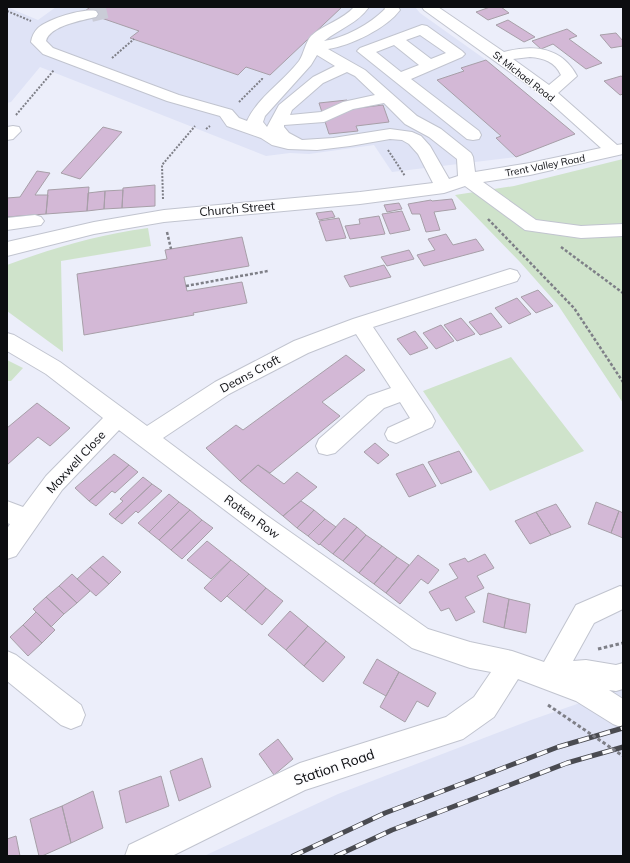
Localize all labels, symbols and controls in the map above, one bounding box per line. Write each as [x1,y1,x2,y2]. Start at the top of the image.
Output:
street label: St Michael Road [490,48,557,105]
street label: Trent Valley Road [504,151,586,180]
street label: Church Street [199,198,275,219]
street label: Deans Croft [217,351,282,396]
street label: Maxwell Close [43,427,108,496]
street label: Rotten Row [222,491,284,542]
street label: Station Road [291,745,377,789]

